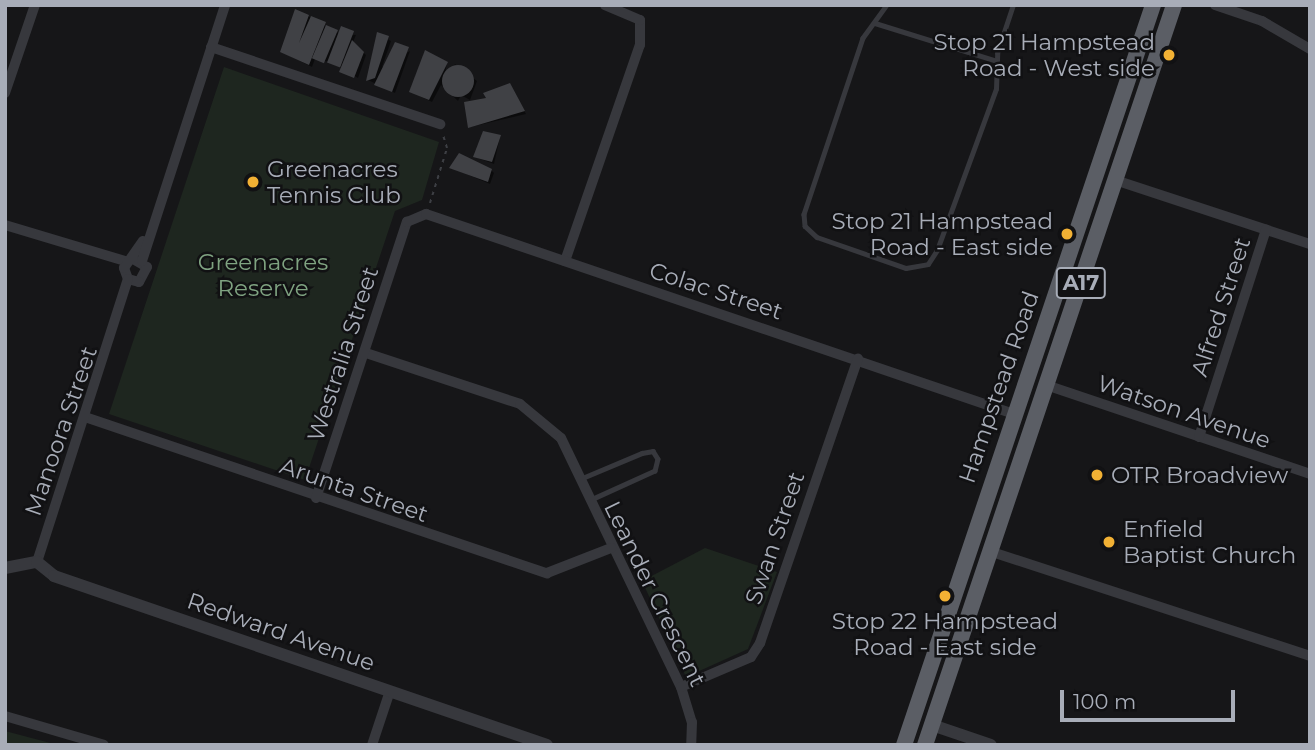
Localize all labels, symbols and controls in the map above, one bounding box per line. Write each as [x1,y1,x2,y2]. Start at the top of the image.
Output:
place label: Stop 21 Hampstead Road - West side [933,28,1155,82]
marker: Stop 21 Hampstead Road - West side [1161,47,1177,63]
place label: Greenacres Tennis Club [267,155,401,209]
marker: Greenacres Tennis Club [245,174,261,190]
place label: Stop 21 Hampstead Road - East side [831,207,1053,261]
marker: Stop 21 Hampstead Road - East side [1059,226,1075,242]
street label: Alfred Street [1186,234,1256,380]
park label: Greenacres Reserve [198,248,328,302]
street label: Colac Street [646,256,786,326]
street label: Westralia Street [302,263,384,445]
road number: A17 [1055,266,1107,300]
street label: Hampstead Road [953,287,1045,487]
street label: Manoora Street [19,343,103,519]
street label: Watson Avenue [1094,369,1274,455]
street label: Arunta Street [276,452,432,528]
place label: OTR Broadview [1111,461,1288,489]
marker: OTR Broadview [1089,467,1105,483]
street label: Swan Street [739,468,811,608]
street label: Leander Crescent [598,497,712,691]
place label: Enfield Baptist Church [1123,515,1296,569]
marker: Enfield Baptist Church [1101,534,1117,550]
street label: Redward Avenue [183,587,379,677]
marker: Stop 22 Hampstead Road - East side [937,588,953,604]
place label: Stop 22 Hampstead Road - East side [832,607,1058,661]
scale bar [1063,676,1238,720]
text: 100 m [1073,689,1136,714]

